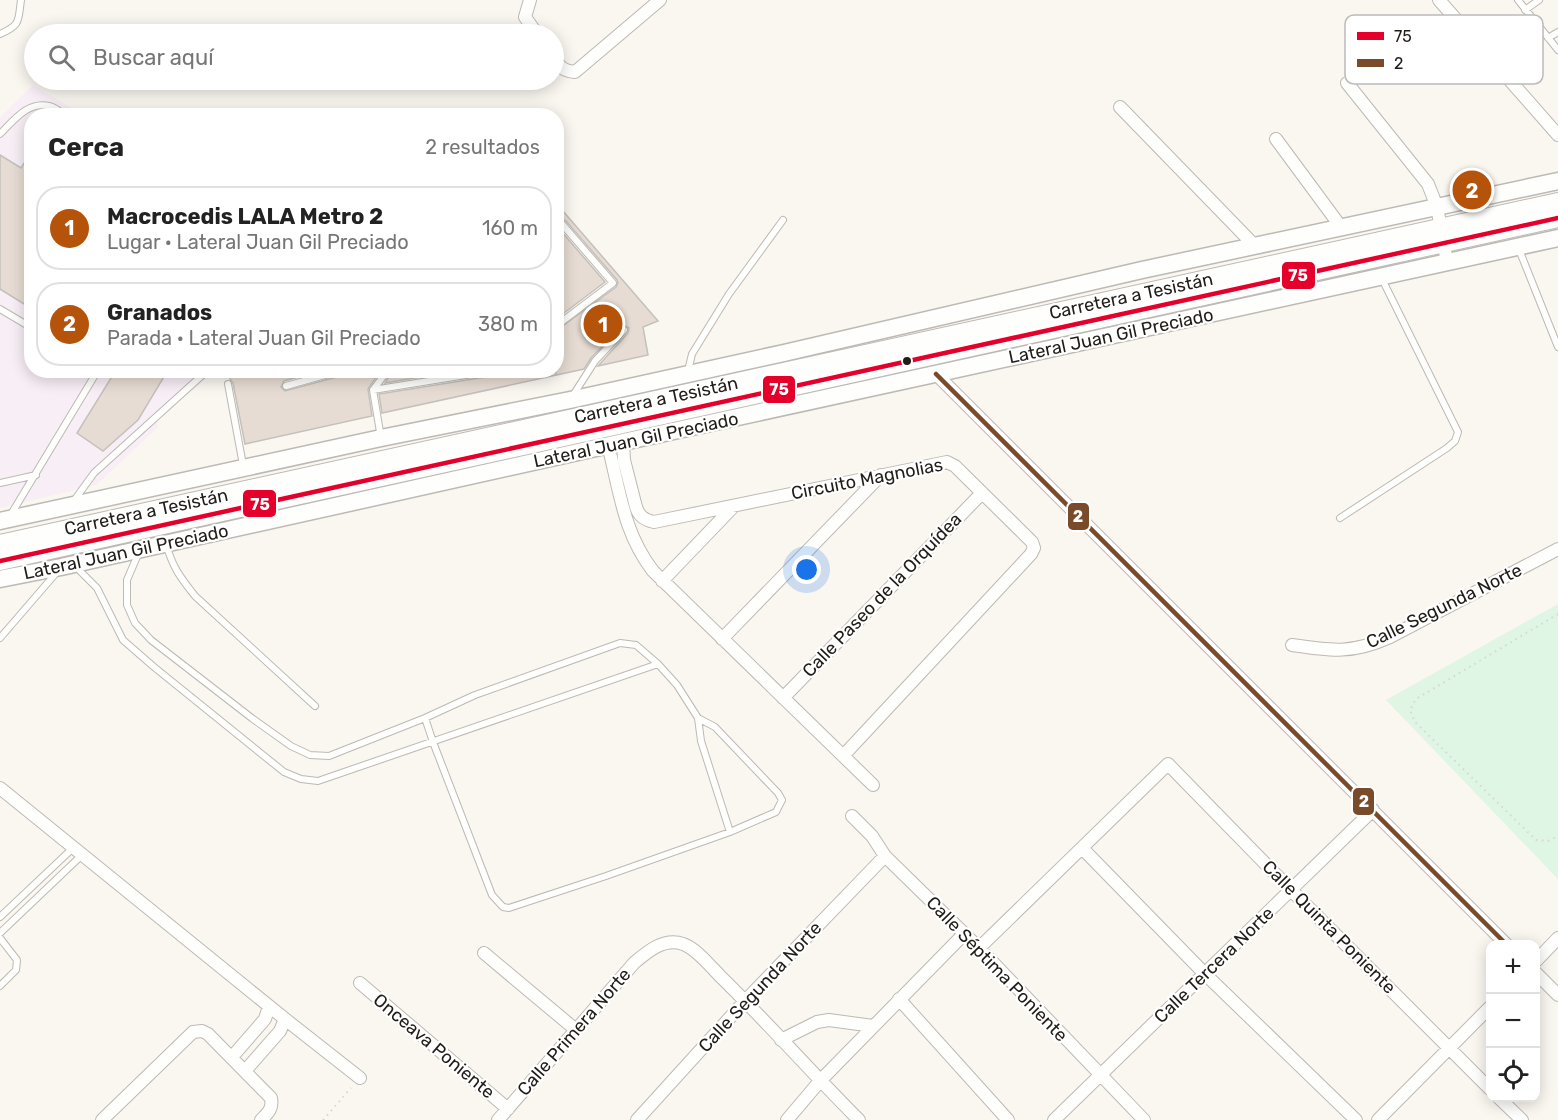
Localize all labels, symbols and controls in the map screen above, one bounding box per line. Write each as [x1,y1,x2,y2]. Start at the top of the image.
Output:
legend [1345,15,1543,84]
search box [24,24,564,90]
text: 75 [1394,27,1412,46]
icon: search [45,41,78,74]
text: Buscar aquí [93,44,214,71]
text: 2 [1394,54,1403,73]
text: Cerca [48,132,124,163]
text: 2 resultados [425,135,540,159]
pin: 2 [1452,168,1492,213]
text: Macrocedis LALA Metro 2 [107,203,383,230]
text: 1 [65,216,74,240]
text: 160 m [482,216,538,240]
text: Lugar · Lateral Juan Gil Preciado [107,230,409,254]
line badge: 75 [1281,261,1316,290]
text: 75 [1288,266,1308,285]
street label: Carretera a Tesistán [1047,268,1215,324]
text: Granados [107,299,212,326]
pin: 1 [584,302,622,346]
street label: Lateral Juan Gil Preciado [1007,304,1215,368]
text: 2 [63,312,76,336]
text: 380 m [478,312,538,336]
text: Parada · Lateral Juan Gil Preciado [107,326,421,350]
unlabelled marker [901,355,913,367]
street label: Carretera a Tesistán [572,372,740,428]
line badge: 75 [762,375,796,404]
text: 75 [769,380,789,399]
street label: Lateral Juan Gil Preciado [532,408,740,472]
street label: Circuito Magnolias [789,454,945,504]
street label: Carretera a Tesistán [62,484,230,540]
line badge: 75 [242,489,277,518]
text: 75 [250,495,270,514]
line badge: 2 [1067,502,1090,531]
text: 2 [1073,507,1083,526]
street label: Calle Paseo de la Orquídea [798,508,966,682]
street label: Lateral Juan Gil Preciado [22,520,230,584]
your location [792,555,821,584]
street label: Calle Segunda Norte [1362,559,1526,653]
line badge: 2 [1352,787,1375,816]
text: 2 [1359,792,1369,811]
street label: Calle Quinta Poniente [1258,856,1400,998]
street label: Calle Séptima Poniente [922,892,1072,1046]
street label: Calle Tercera Norte [1150,902,1278,1028]
street label: Calle Segunda Norte [694,917,826,1057]
map controls [1486,940,1540,1102]
button: + [1486,940,1540,994]
street label: Calle Primera Norte [513,964,635,1100]
street label: Onceava Poniente [369,989,499,1103]
button: − [1486,994,1540,1048]
button: locate [1486,1048,1540,1102]

